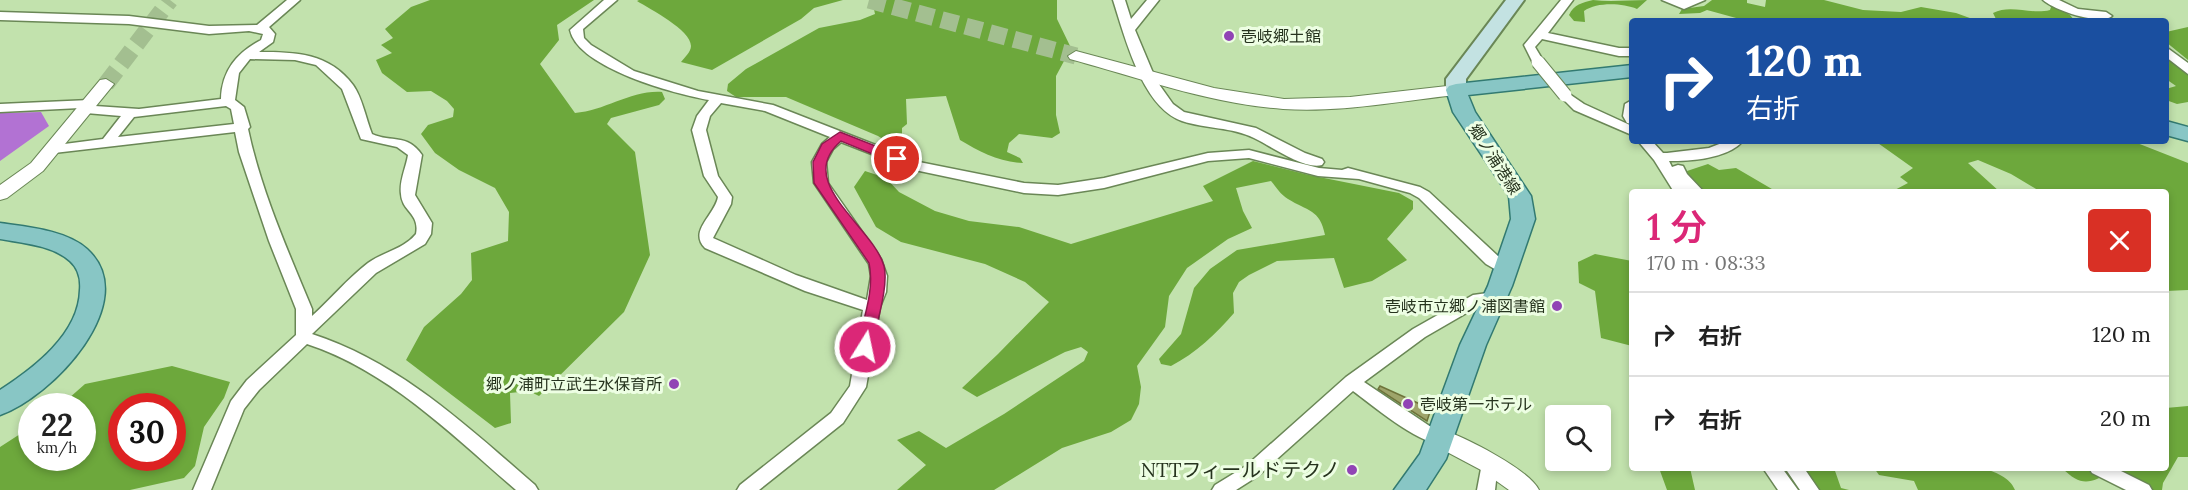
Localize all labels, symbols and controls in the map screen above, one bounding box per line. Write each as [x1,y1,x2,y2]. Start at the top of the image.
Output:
place label: 壱岐郷土館 [1241,26,1321,46]
marker: 壱岐郷土館 [1222,29,1236,43]
text: 120 m [1746,34,1862,88]
icon: right [1647,42,1725,120]
text: 右折 [1746,91,1800,125]
street label: 郷ノ浦港線 [1465,120,1525,198]
pin [871,133,922,184]
icon: arrive [880,142,913,175]
text: 1 分 [1647,204,1707,250]
button: close [2088,209,2151,272]
text: 170 m · 08:33 [1647,250,1766,275]
place label: 壱岐市立郷ノ浦図書館 [1385,296,1545,316]
marker: 壱岐市立郷ノ浦図書館 [1550,299,1564,313]
position arrow [833,315,897,379]
icon: right [1647,318,1680,351]
text: 120 m [2092,320,2151,348]
text: 右折 [1698,322,1742,350]
place label: 郷ノ浦町立武生水保育所 [486,374,662,394]
marker: 郷ノ浦町立武生水保育所 [667,377,681,391]
speed limit sign: 30 [108,393,186,471]
place label: 壱岐第一ホテル [1420,394,1532,414]
marker: 壱岐第一ホテル [1401,397,1415,411]
icon: right [1647,402,1680,435]
text: 20 m [2100,404,2151,432]
map controls [1545,405,1611,471]
button: search [1545,405,1611,471]
text: 22 [41,406,73,444]
text: 右折 [1698,406,1742,434]
text: km/h [37,438,77,457]
place label: NTTフィールドテクノ [1141,457,1340,482]
marker: NTTフィールドテクノ [1345,463,1359,477]

